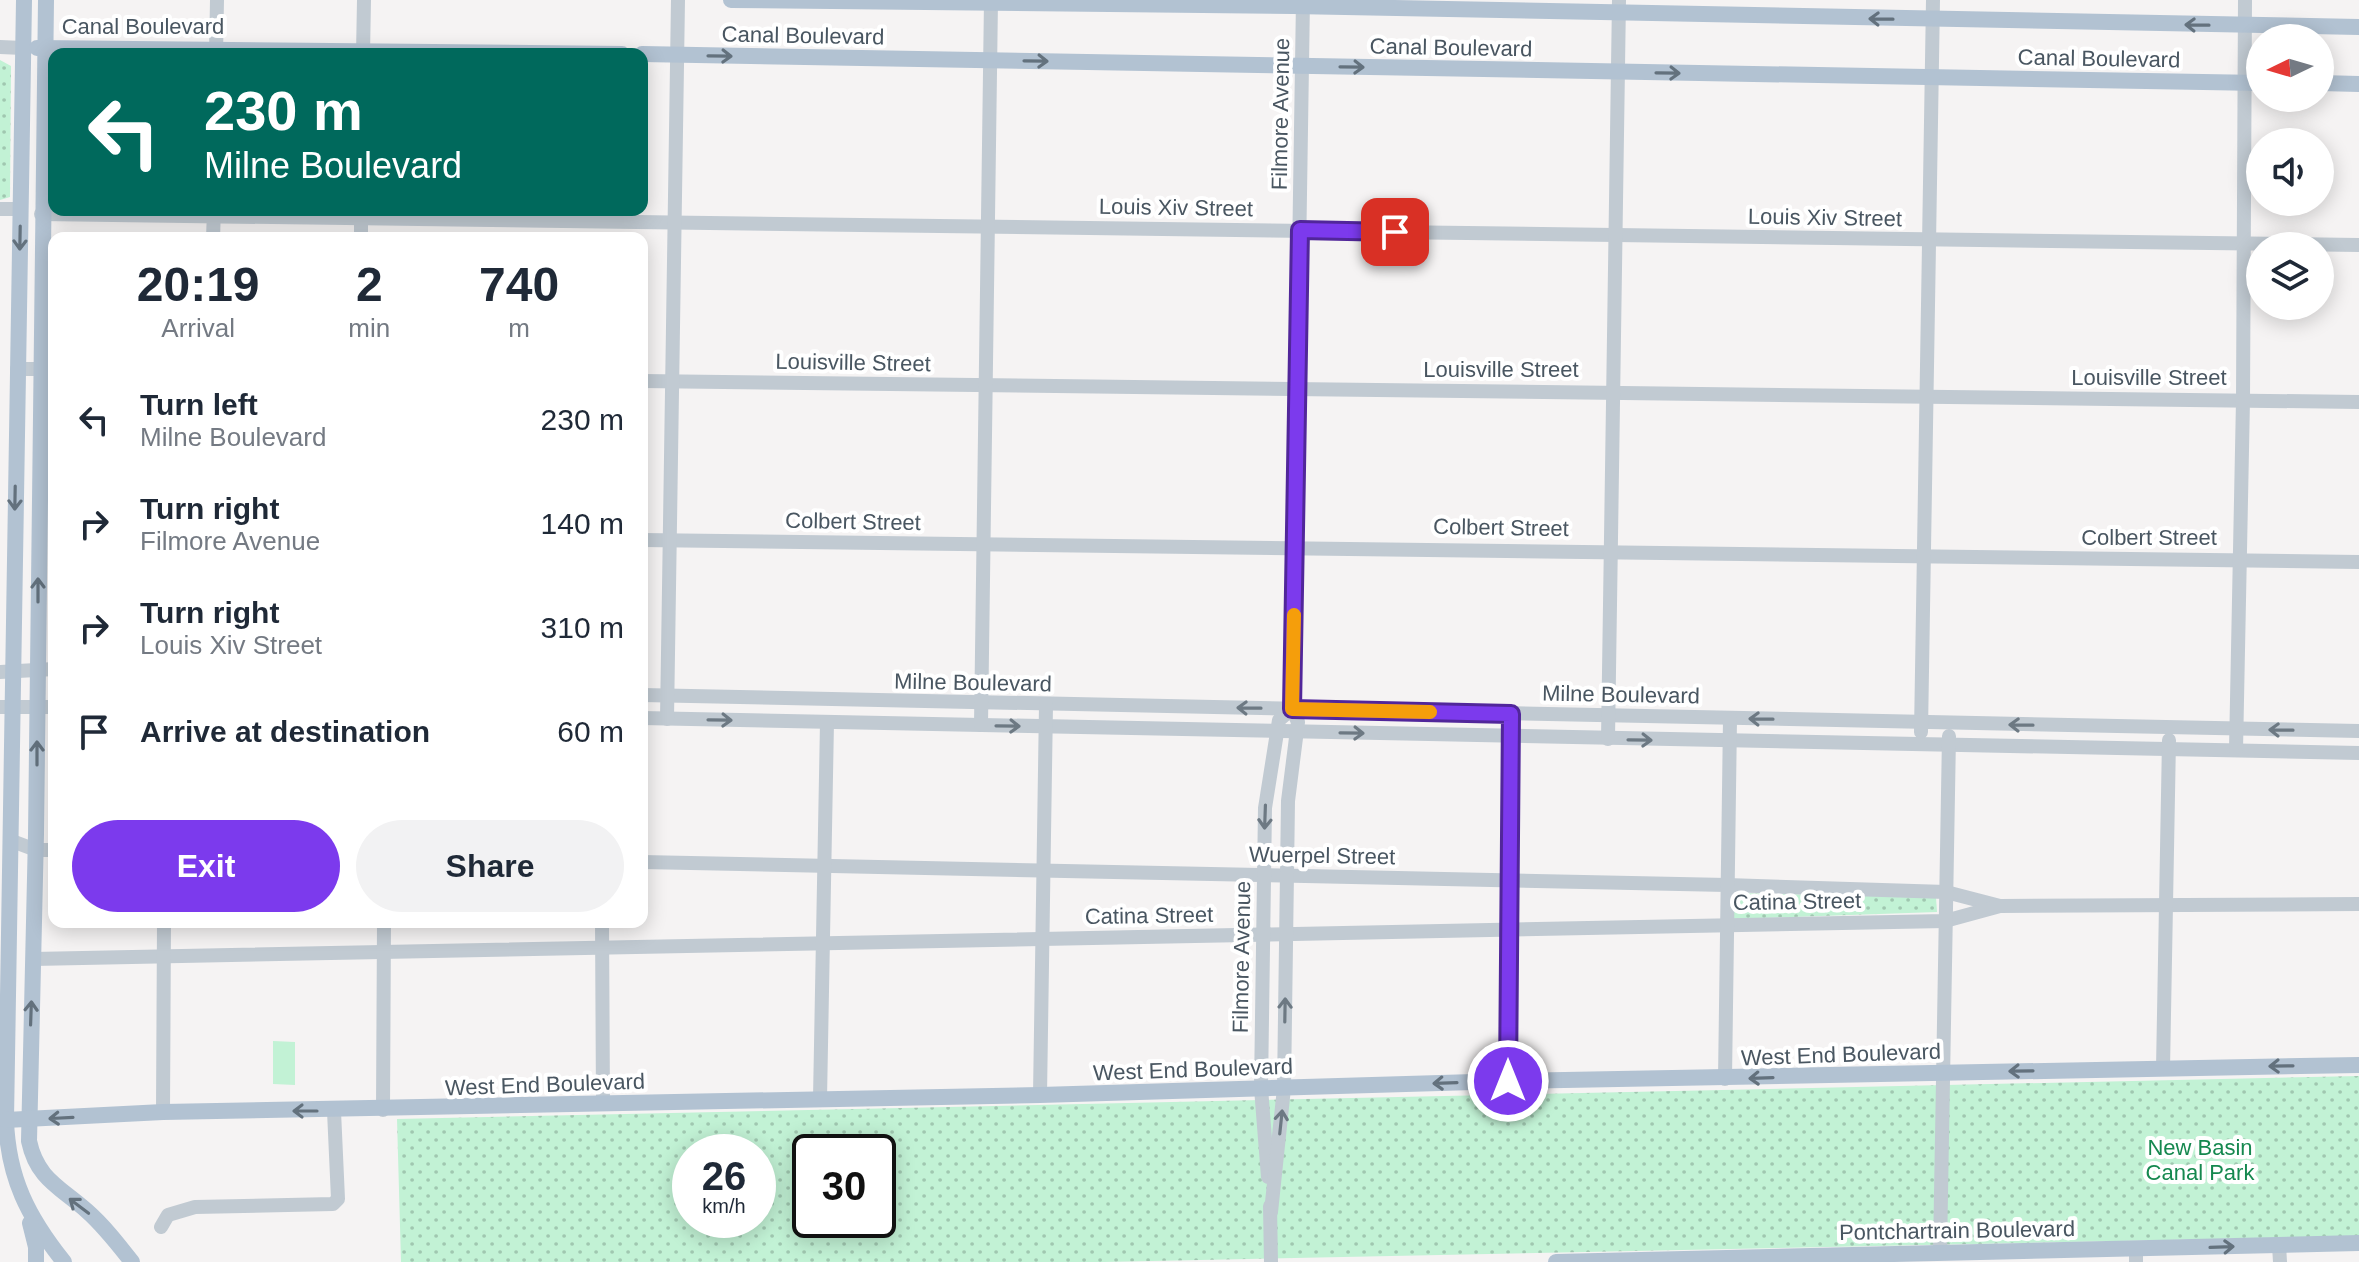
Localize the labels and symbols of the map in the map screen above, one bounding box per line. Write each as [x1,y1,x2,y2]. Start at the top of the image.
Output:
one-way arrow [1868,11,1895,27]
street label: Canal Boulevard [62,14,224,39]
one-way arrow [2184,17,2211,33]
street label: Canal Boulevard [721,22,885,49]
north arrow [2246,24,2334,112]
street label: Canal Boulevard [1369,34,1533,61]
street label: Filmore Avenue [1267,38,1294,190]
street label: Canal Boulevard [2017,45,2181,72]
one-way arrow [706,48,733,63]
one-way arrow [1022,53,1049,68]
one-way arrow [1338,59,1365,74]
one-way arrow [1654,65,1681,81]
street label: Louis Xiv Street [1099,194,1253,221]
pin [1361,198,1429,266]
street label: Louis Xiv Street [1748,204,1902,231]
one-way arrow [12,224,27,251]
street label: Louisville Street [775,349,931,376]
street label: Louisville Street [1423,357,1579,382]
street label: Louisville Street [2071,365,2227,390]
one-way arrow [8,484,23,511]
street label: Colbert Street [785,508,921,535]
street label: Colbert Street [1433,514,1569,541]
street label: Colbert Street [2081,525,2217,550]
one-way arrow [30,577,46,604]
street label: Milne Boulevard [894,669,1052,696]
street label: Milne Boulevard [1542,681,1700,708]
one-way arrow [1236,700,1263,716]
one-way arrow [706,712,733,728]
one-way arrow [1748,712,1775,727]
one-way arrow [2008,717,2035,733]
one-way arrow [994,718,1021,733]
one-way arrow [2268,722,2295,738]
one-way arrow [1338,725,1365,740]
one-way arrow [1626,732,1653,747]
one-way arrow [29,740,45,767]
one-way arrow [1257,803,1272,830]
street label: Wuerpel Street [1249,842,1395,869]
street label: Filmore Avenue [1228,881,1255,1033]
street label: Catina Street [1733,888,1861,915]
street label: Catina Street [1085,902,1213,929]
one-way arrow [1277,997,1293,1024]
one-way arrow [24,1000,39,1027]
position arrow [1466,1039,1550,1123]
street label: West End Boulevard [1741,1039,1941,1070]
street label: West End Boulevard [1093,1054,1293,1085]
one-way arrow [2268,1059,2295,1074]
one-way arrow [2008,1063,2035,1079]
street label: West End Boulevard [445,1069,645,1100]
one-way arrow [1748,1070,1775,1086]
one-way arrow [1432,1075,1459,1090]
one-way arrow [292,1103,319,1119]
one-way arrow [1273,1109,1288,1136]
one-way arrow [48,1110,75,1125]
speed limit sign: 30 [792,1134,896,1238]
park label: New Basin Canal Park [2146,1135,2255,1185]
one-way arrow [69,1197,90,1214]
street label: Pontchartrain Boulevard [1839,1216,2075,1245]
one-way arrow [2208,1239,2235,1254]

